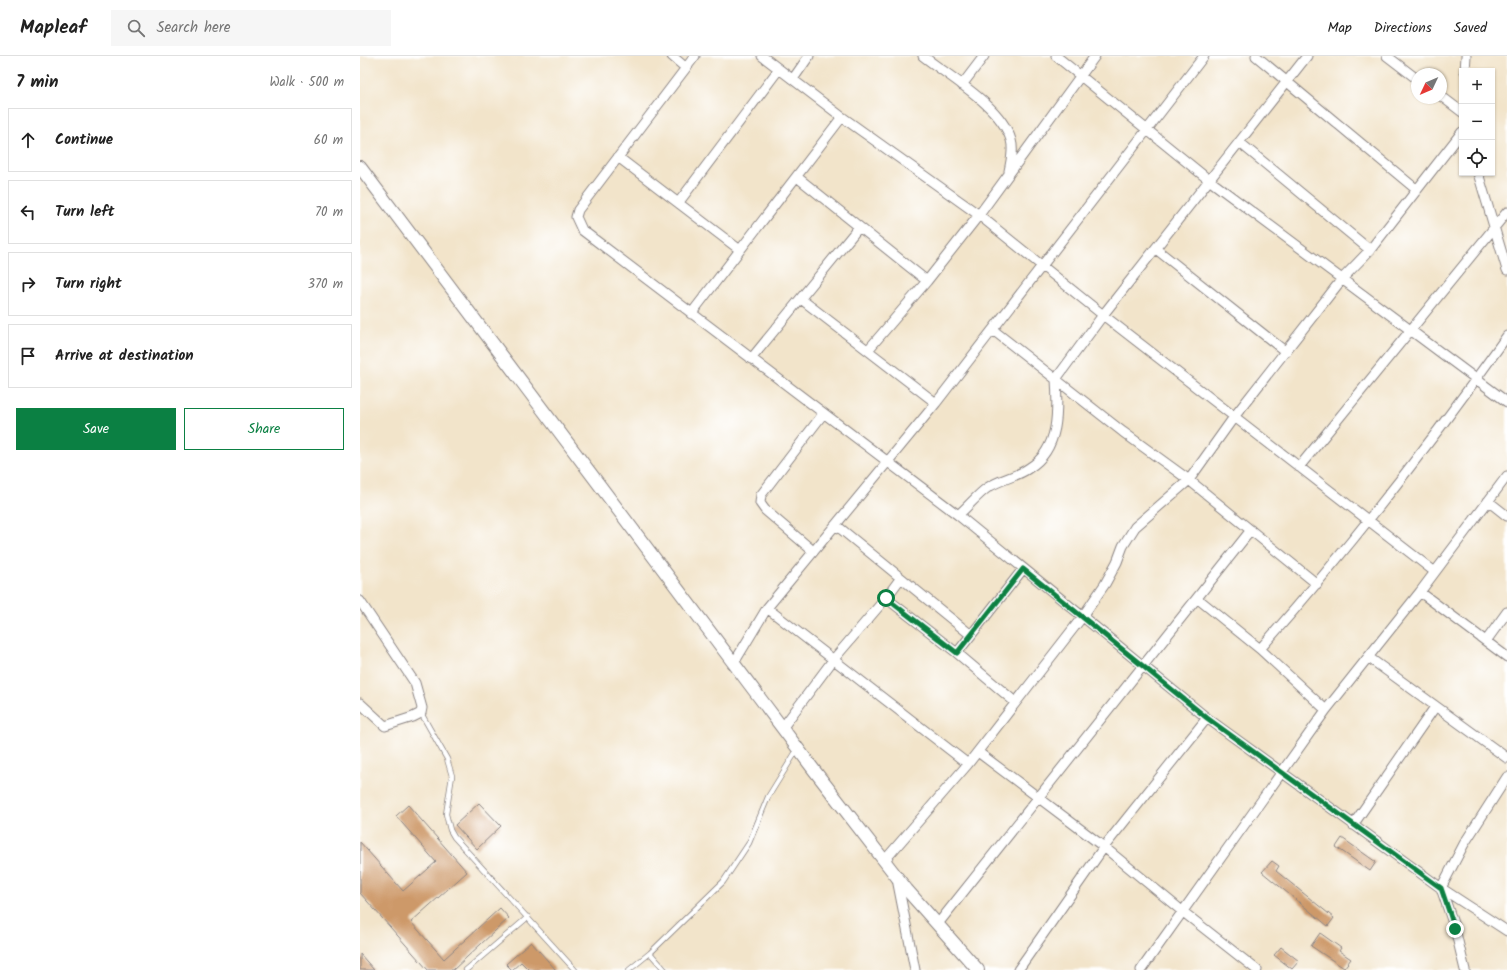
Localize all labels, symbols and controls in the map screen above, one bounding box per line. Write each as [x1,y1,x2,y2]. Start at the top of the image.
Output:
search box [111,10,391,46]
text: Mapleaf [20,13,87,43]
text: Search here [157,16,231,40]
icon: search [125,17,147,39]
text: Map [1327,17,1352,39]
text: Directions [1374,17,1432,39]
text: Saved [1454,17,1487,39]
north arrow [1411,68,1447,104]
map controls [1459,68,1495,176]
button: + [1459,68,1495,104]
text: 7 min [16,69,58,96]
text: Walk · 500 m [269,72,344,93]
button: − [1459,104,1495,140]
text: Continue [55,128,113,152]
icon: ahead [17,129,39,151]
text: 60 m [314,130,343,151]
button: locate [1459,140,1495,176]
text: Turn left [55,200,115,224]
icon: left [17,201,39,223]
text: 70 m [315,202,343,223]
text: Turn right [55,272,122,296]
icon: right [17,273,39,295]
text: 370 m [308,274,343,295]
text: Arrive at destination [55,344,194,368]
icon: arrive [17,345,39,367]
button: Save [16,408,176,450]
button: Share [184,408,344,450]
route start [877,589,895,607]
route end [1446,920,1464,938]

